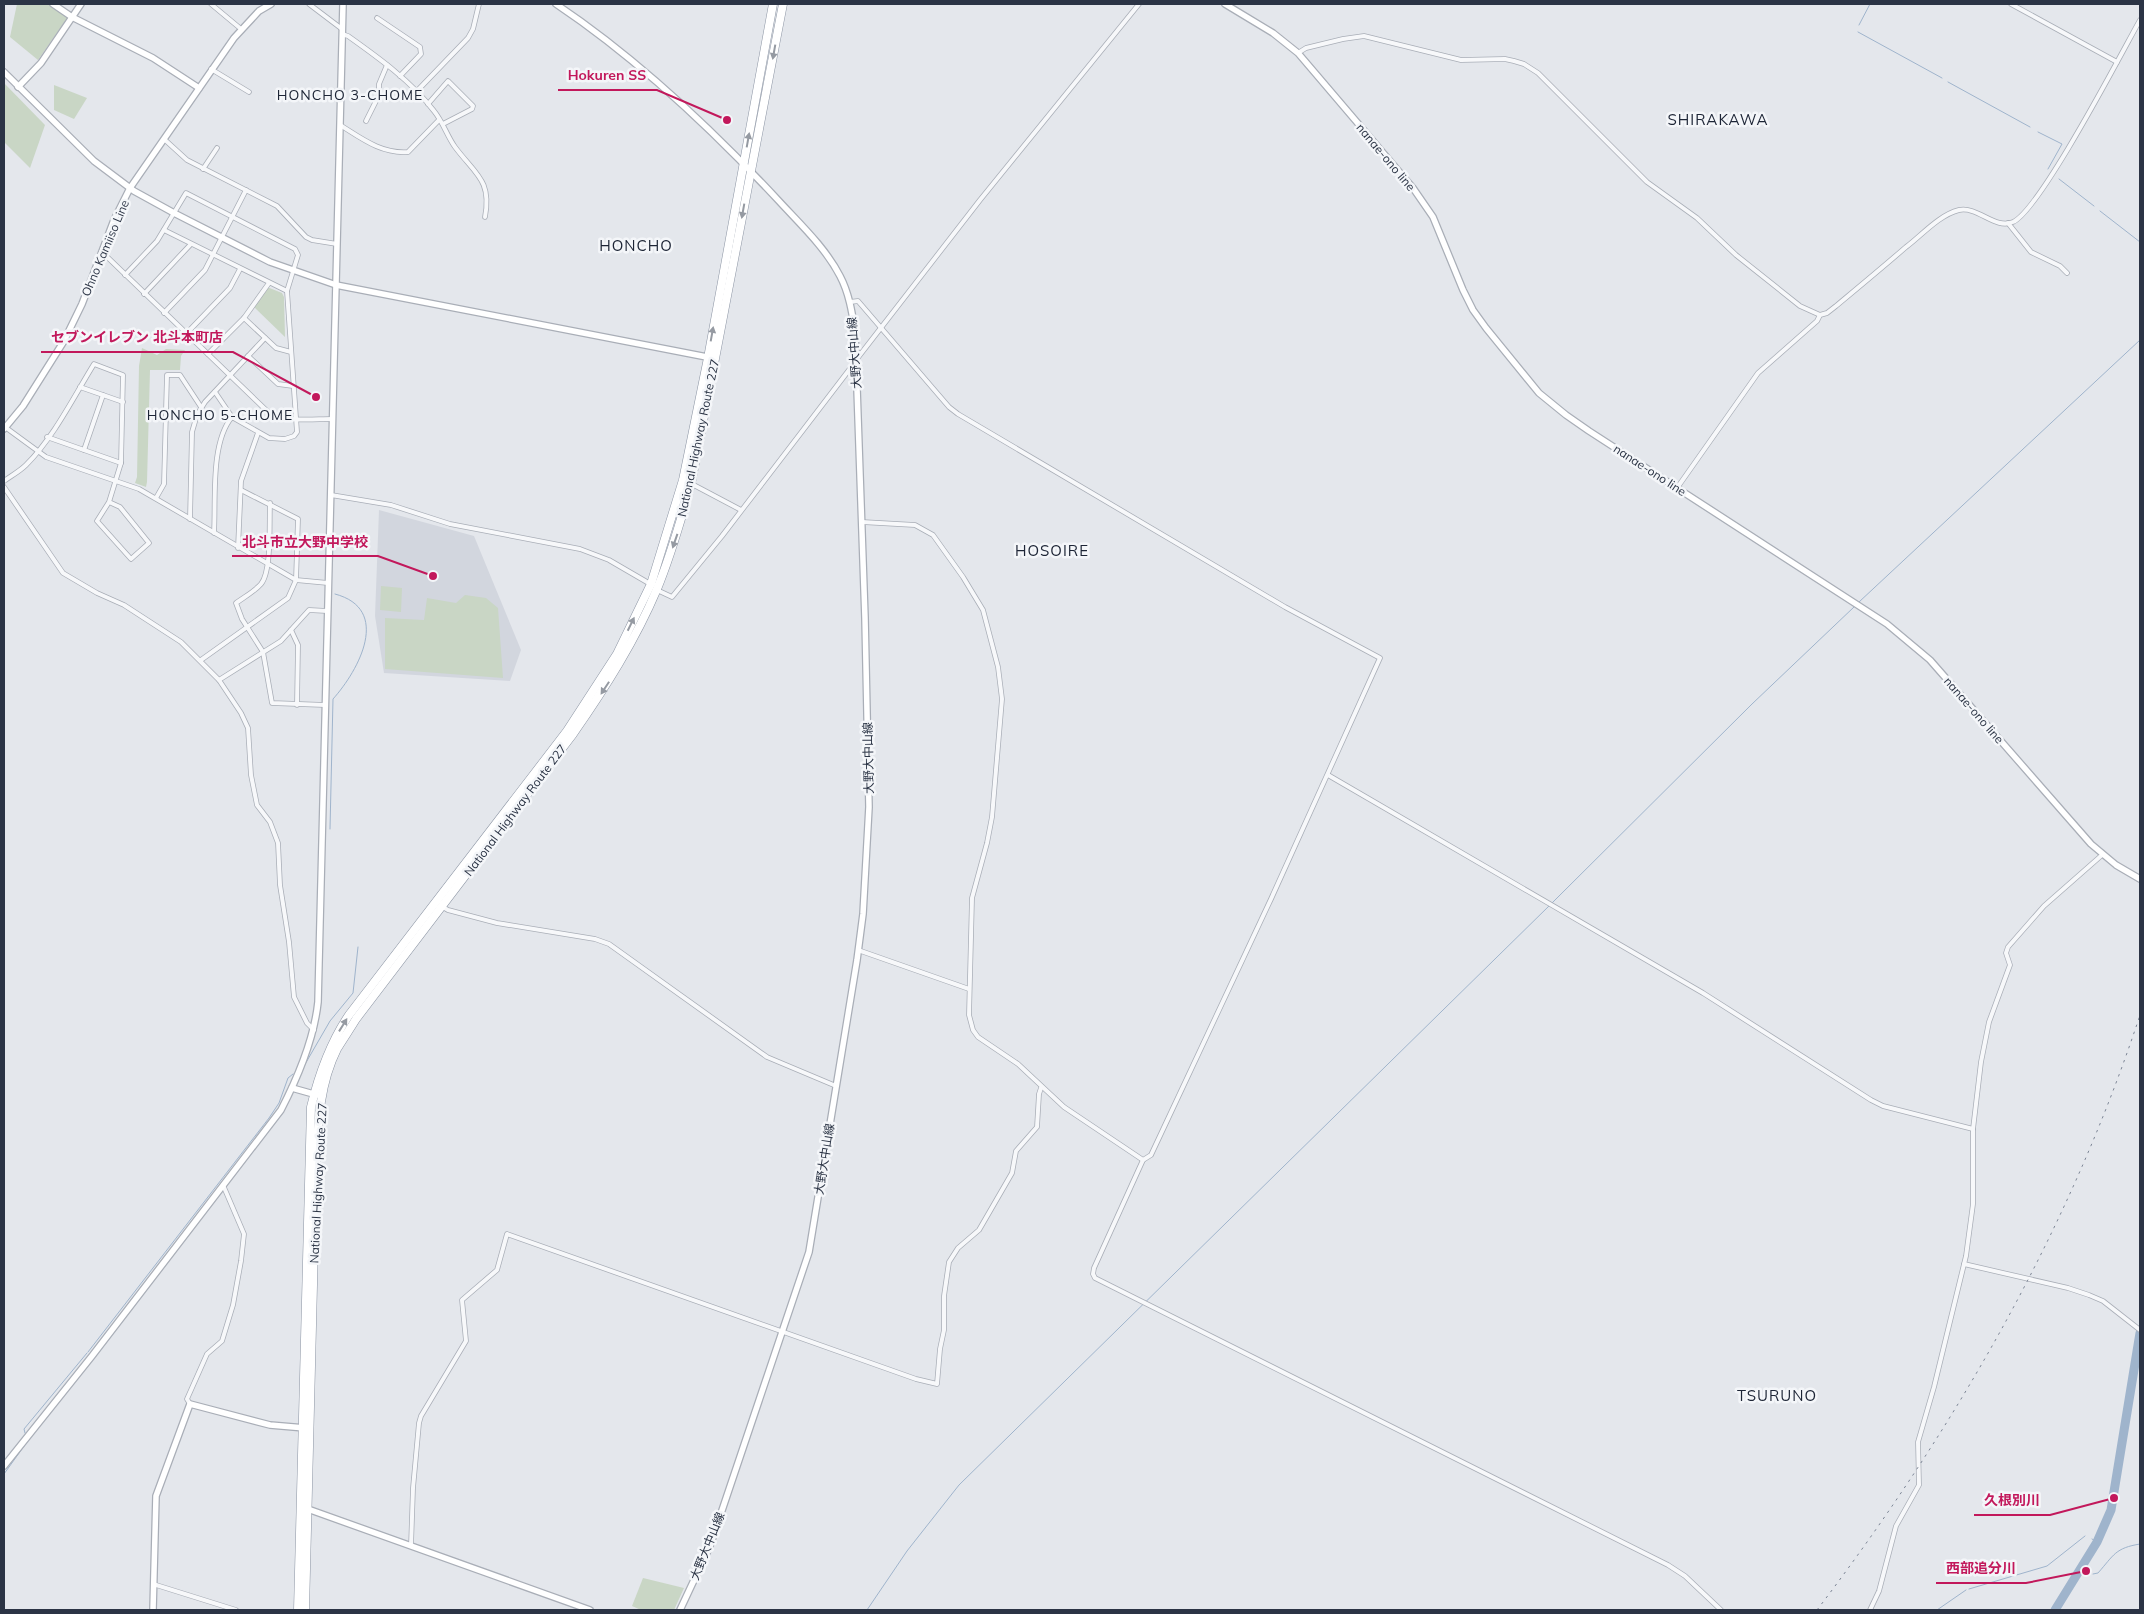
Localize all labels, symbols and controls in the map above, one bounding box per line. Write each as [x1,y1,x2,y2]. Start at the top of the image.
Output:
one-way arrow [770,44,778,60]
callout: Hokuren SS [558,61,657,90]
text: Hokuren SS [568,66,646,84]
district label: HONCHO 3-CHOME [277,86,423,104]
district label: SHIRAKAWA [1667,110,1769,129]
street label: nanae-ono line [1353,120,1419,194]
one-way arrow [744,131,752,147]
street label: Ohno Kamiiso Line [78,198,132,298]
one-way arrow [739,204,747,220]
district label: HONCHO [599,236,673,255]
street label: 大野大中山線 [844,317,864,389]
callout: セブンイレブン 北斗本町店 [41,323,233,352]
one-way arrow [709,326,717,342]
text: セブンイレブン 北斗本町店 [51,328,223,346]
street label: National Highway Route 227 [674,358,722,518]
district label: HONCHO 5-CHOME [147,406,293,424]
street label: nanae-ono line [1611,441,1689,499]
callout: 北斗市立大野中学校 [232,527,378,556]
text: 北斗市立大野中学校 [242,533,368,551]
one-way arrow [670,534,678,549]
district label: HOSOIRE [1015,541,1089,560]
one-way arrow [627,617,635,631]
street label: nanae-ono line [1941,674,2007,746]
one-way arrow [600,681,610,694]
street label: 大野大中山線 [860,722,876,794]
street label: National Highway Route 227 [461,741,569,879]
one-way arrow [338,1019,347,1032]
street label: National Highway Route 227 [306,1102,330,1264]
street label: 大野大中山線 [811,1122,837,1196]
district label: TSURUNO [1737,1386,1817,1405]
callout: 久根別川 [1974,1486,2050,1515]
text: 久根別川 [1984,1491,2040,1509]
street label: 大野大中山線 [687,1510,727,1582]
callout: 西部追分川 [1936,1554,2026,1583]
text: 西部追分川 [1946,1559,2016,1577]

